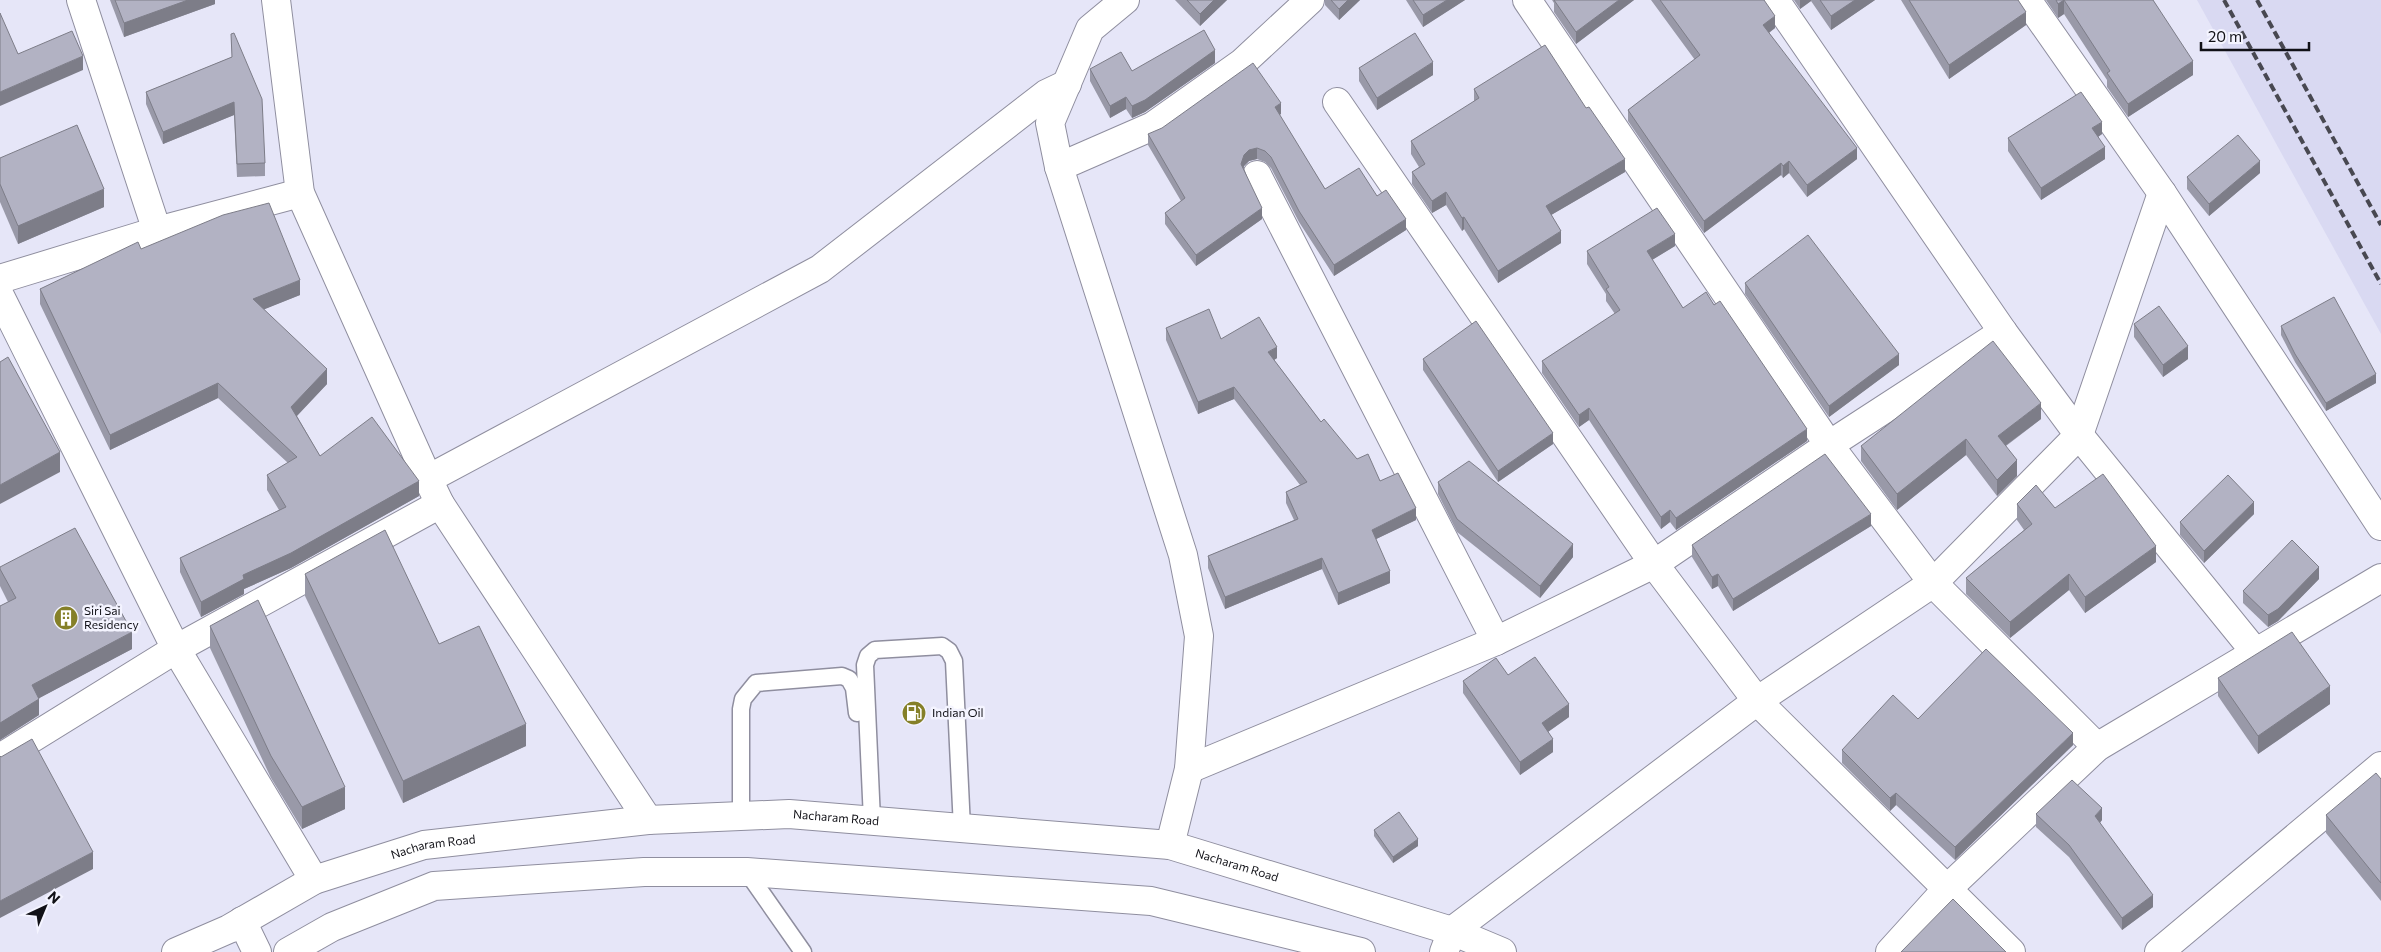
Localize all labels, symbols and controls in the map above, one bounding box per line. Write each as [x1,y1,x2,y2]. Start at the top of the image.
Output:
scale bar [2201,20,2308,52]
text: 20 m [2208,27,2242,45]
place label: Siri Sai Residency [84,603,139,631]
building icon: Siri Sai Residency [53,605,79,631]
fuel station icon: Indian Oil [901,700,927,726]
place label: Indian Oil [932,705,984,719]
street label: Nacharam Road [793,806,880,827]
street label: Nacharam Road [389,831,476,861]
street label: Nacharam Road [1194,845,1281,884]
north arrow [20,882,70,932]
text: N [45,888,64,907]

